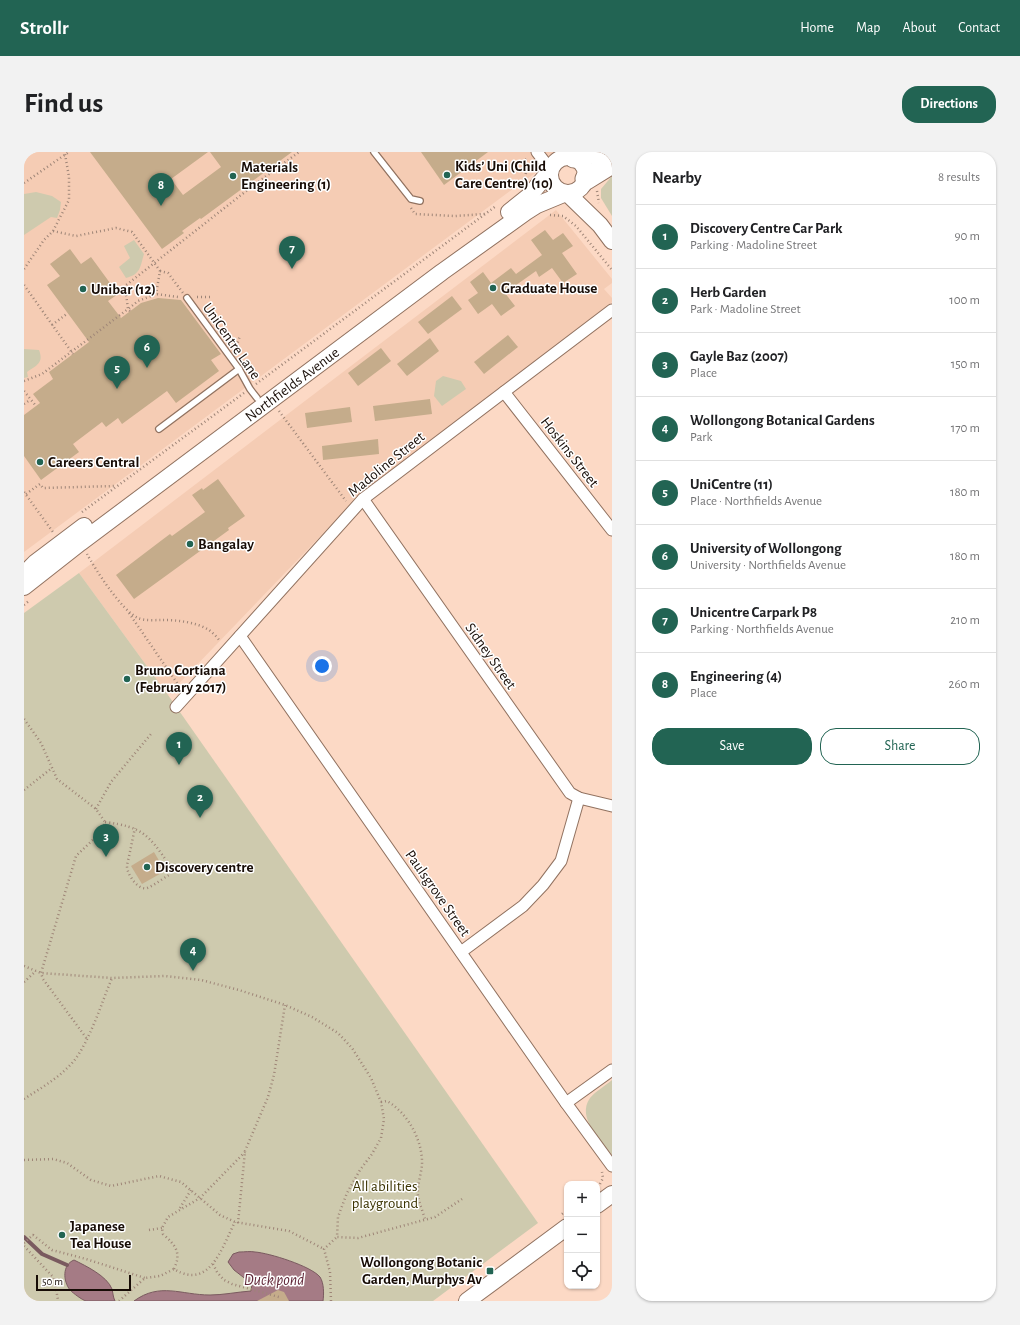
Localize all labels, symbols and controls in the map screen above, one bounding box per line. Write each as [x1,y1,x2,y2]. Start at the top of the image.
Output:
text: Strollr [20,19,69,38]
text: Home [800,21,834,35]
text: Map [856,21,880,35]
text: About [902,21,936,35]
text: Contact [958,21,1000,35]
button: Directions [902,86,996,123]
text: Find us [24,90,103,118]
place label: Kids’ Uni (Child Care Centre) (10) [455,159,553,191]
place label: Materials Engineering (1) [241,160,331,192]
text: Nearby [652,169,702,186]
marker: Kids’ Uni (Child Care Centre) (10) [442,170,452,180]
marker: Materials Engineering (1) [228,171,238,181]
text: 8 results [938,171,980,184]
pin: 8 [148,173,174,206]
text: Discovery Centre Car Park [690,221,842,236]
text: 1 [663,230,667,243]
text: 90 m [954,230,980,243]
pin: 7 [279,236,305,269]
text: Parking · Madoline Street [690,239,817,252]
place label: Graduate House [501,281,597,296]
place label: Unibar (12) [91,282,156,297]
marker: Graduate House [488,283,498,293]
marker: Unibar (12) [78,284,88,294]
text: Herb Garden [690,285,767,300]
text: 2 [662,294,668,307]
text: 100 m [949,294,980,307]
street label: UniCentre Lane [200,300,263,382]
text: Park · Madoline Street [690,303,801,316]
pin: 6 [134,335,160,368]
street label: Northfields Avenue [243,345,342,425]
text: Gayle Baz (2007) [690,349,789,364]
pin: 5 [104,356,130,389]
text: 3 [662,358,668,371]
text: 150 m [951,358,980,371]
text: Place [690,367,717,380]
text: Wollongong Botanical Gardens [690,413,875,428]
street label: Hoskins Street [538,414,602,490]
text: 4 [662,422,668,435]
text: 170 m [951,422,980,435]
street label: Madoline Street [345,429,428,500]
text: Park [690,431,712,444]
place label: Careers Central [48,455,139,470]
marker: Careers Central [35,457,45,467]
text: UniCentre (11) [690,477,773,492]
text: 5 [662,486,668,499]
text: 180 m [950,486,980,499]
text: Place · Northfields Avenue [690,495,822,508]
place label: Bangalay [198,537,254,552]
marker: Bangalay [185,539,195,549]
text: University of Wollongong [690,541,842,556]
text: 6 [662,550,668,563]
text: 180 m [950,550,980,563]
text: University · Northfields Avenue [690,559,846,572]
text: Unicentre Carpark P8 [690,605,817,620]
text: 7 [662,614,668,627]
text: 210 m [950,614,980,627]
street label: Sidney Street [462,620,519,692]
text: Parking · Northfields Avenue [690,623,834,636]
your location [312,656,332,676]
place label: Bruno Cortiana (February 2017) [135,663,226,695]
text: Engineering (4) [690,669,782,684]
marker: Bruno Cortiana (February 2017) [122,674,132,684]
text: 8 [662,678,668,691]
text: 260 m [949,678,980,691]
text: Place [690,687,717,700]
button: Save [652,728,812,765]
button: Share [820,728,980,765]
pin: 1 [166,732,192,765]
pin: 2 [187,785,213,818]
pin: 3 [93,824,119,857]
street label: Paulsgrove Street [402,847,473,939]
place label: Discovery centre [155,860,254,875]
marker: Discovery centre [142,862,152,872]
pin: 4 [180,938,206,971]
park label: All abilities playground [352,1179,419,1211]
map controls [564,1181,600,1289]
button: + [564,1181,600,1217]
button: − [564,1217,600,1253]
place label: Japanese Tea House [70,1219,131,1251]
marker: Japanese Tea House [57,1230,67,1240]
button: locate [564,1253,600,1289]
place label: Wollongong Botanic Garden, Murphys Av [360,1255,482,1287]
marker: Wollongong Botanic Garden, Murphys Av [485,1266,495,1276]
water label: Duck pond [244,1272,304,1289]
scale bar [36,1273,131,1292]
text: 50 m [42,1276,63,1287]

